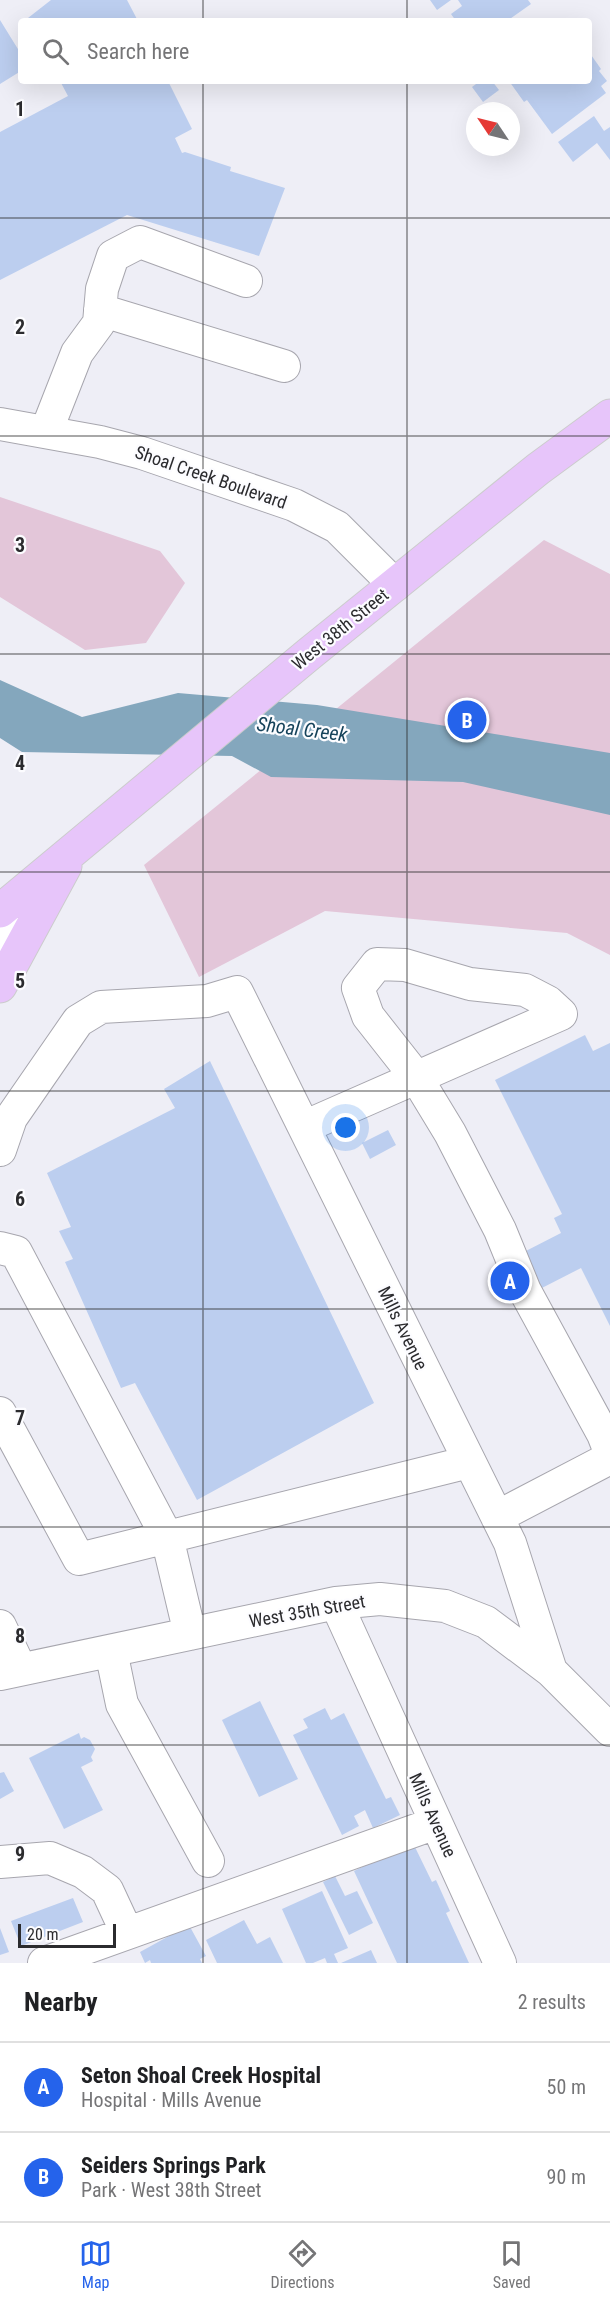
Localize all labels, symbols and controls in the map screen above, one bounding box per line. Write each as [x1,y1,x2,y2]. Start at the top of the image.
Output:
search box [18,18,592,84]
icon: search [39,35,72,68]
text: Search here [87,39,189,64]
text: 1 [15,97,25,121]
north arrow [466,102,520,156]
text: 2 [15,315,25,339]
street label: Shoal Creek Boulevard [132,441,290,513]
text: 3 [15,533,25,557]
street label: West 38th Street [288,584,392,674]
pin: B [448,698,486,742]
water label: Shoal Creek [255,712,350,747]
text: 4 [15,751,25,775]
text: 5 [15,969,25,993]
your location [331,1113,360,1142]
text: 6 [15,1187,25,1211]
pin: A [490,1258,530,1304]
street label: Mills Avenue [374,1283,432,1373]
text: 7 [15,1406,25,1430]
street label: West 35th Street [247,1590,367,1632]
text: 8 [15,1624,25,1648]
street label: Mills Avenue [405,1770,461,1860]
text: 9 [15,1842,25,1866]
scale bar [18,1921,116,1948]
text: 20 m [27,1925,59,1944]
text: Nearby [24,1987,98,2017]
text: 2 results [518,1990,586,2014]
text: Seton Shoal Creek Hospital [81,2063,321,2088]
text: A [38,2075,49,2099]
text: 50 m [547,2075,586,2099]
text: Hospital · Mills Avenue [81,2088,261,2112]
text: Seiders Springs Park [81,2153,266,2178]
text: B [38,2165,49,2189]
text: 90 m [547,2165,586,2189]
text: Park · West 38th Street [81,2178,261,2202]
tab: Map [79,2237,112,2292]
tab: Directions [271,2237,334,2292]
tab: Saved [493,2237,531,2292]

